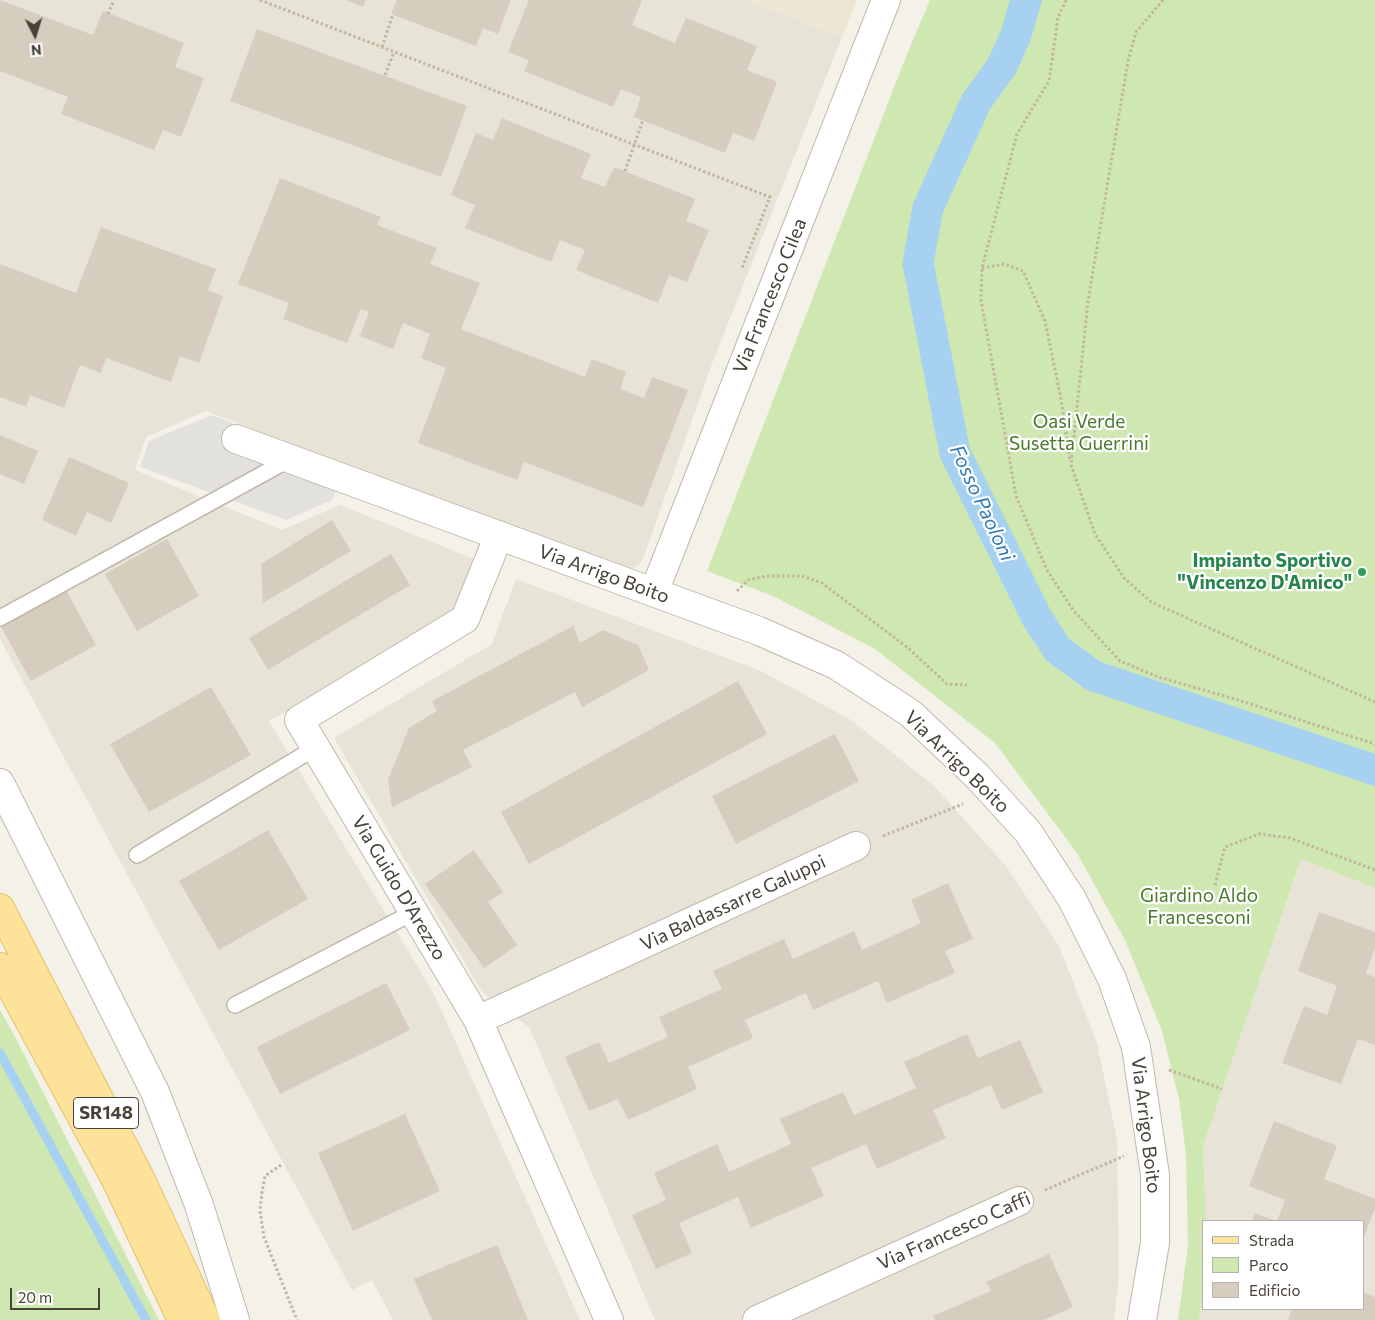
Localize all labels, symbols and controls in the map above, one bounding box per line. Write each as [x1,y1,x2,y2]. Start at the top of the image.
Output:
north arrow [10,10,60,60]
text: N [30,42,42,59]
street label: Via Francesco Cilea [728,215,812,377]
park label: Oasi Verde Susetta Guerrini [1009,411,1149,455]
water label: Fosso Paoloni [945,441,1019,565]
street label: Via Arrigo Boito [536,540,672,608]
place label: Impianto Sportivo "Vincenzo D'Amico" [1178,550,1352,594]
marker: Impianto Sportivo "Vincenzo D'Amico" [1356,566,1368,578]
street label: Via Arrigo Boito [900,706,1014,818]
street label: Via Guido D'Arezzo [347,812,451,964]
street label: Via Baldassarre Galuppi [637,850,829,956]
park label: Giardino Aldo Francesconi [1140,885,1258,929]
street label: Via Arrigo Boito [1126,1055,1166,1195]
road number: SR148 [74,1098,138,1128]
street label: Via Francesco Caffi [874,1187,1034,1275]
legend [1202,1220,1365,1310]
text: Strada [1249,1231,1294,1249]
text: Parco [1249,1256,1288,1274]
scale bar [12,1278,102,1310]
text: Edificio [1249,1281,1300,1299]
text: 20 m [18,1288,52,1306]

